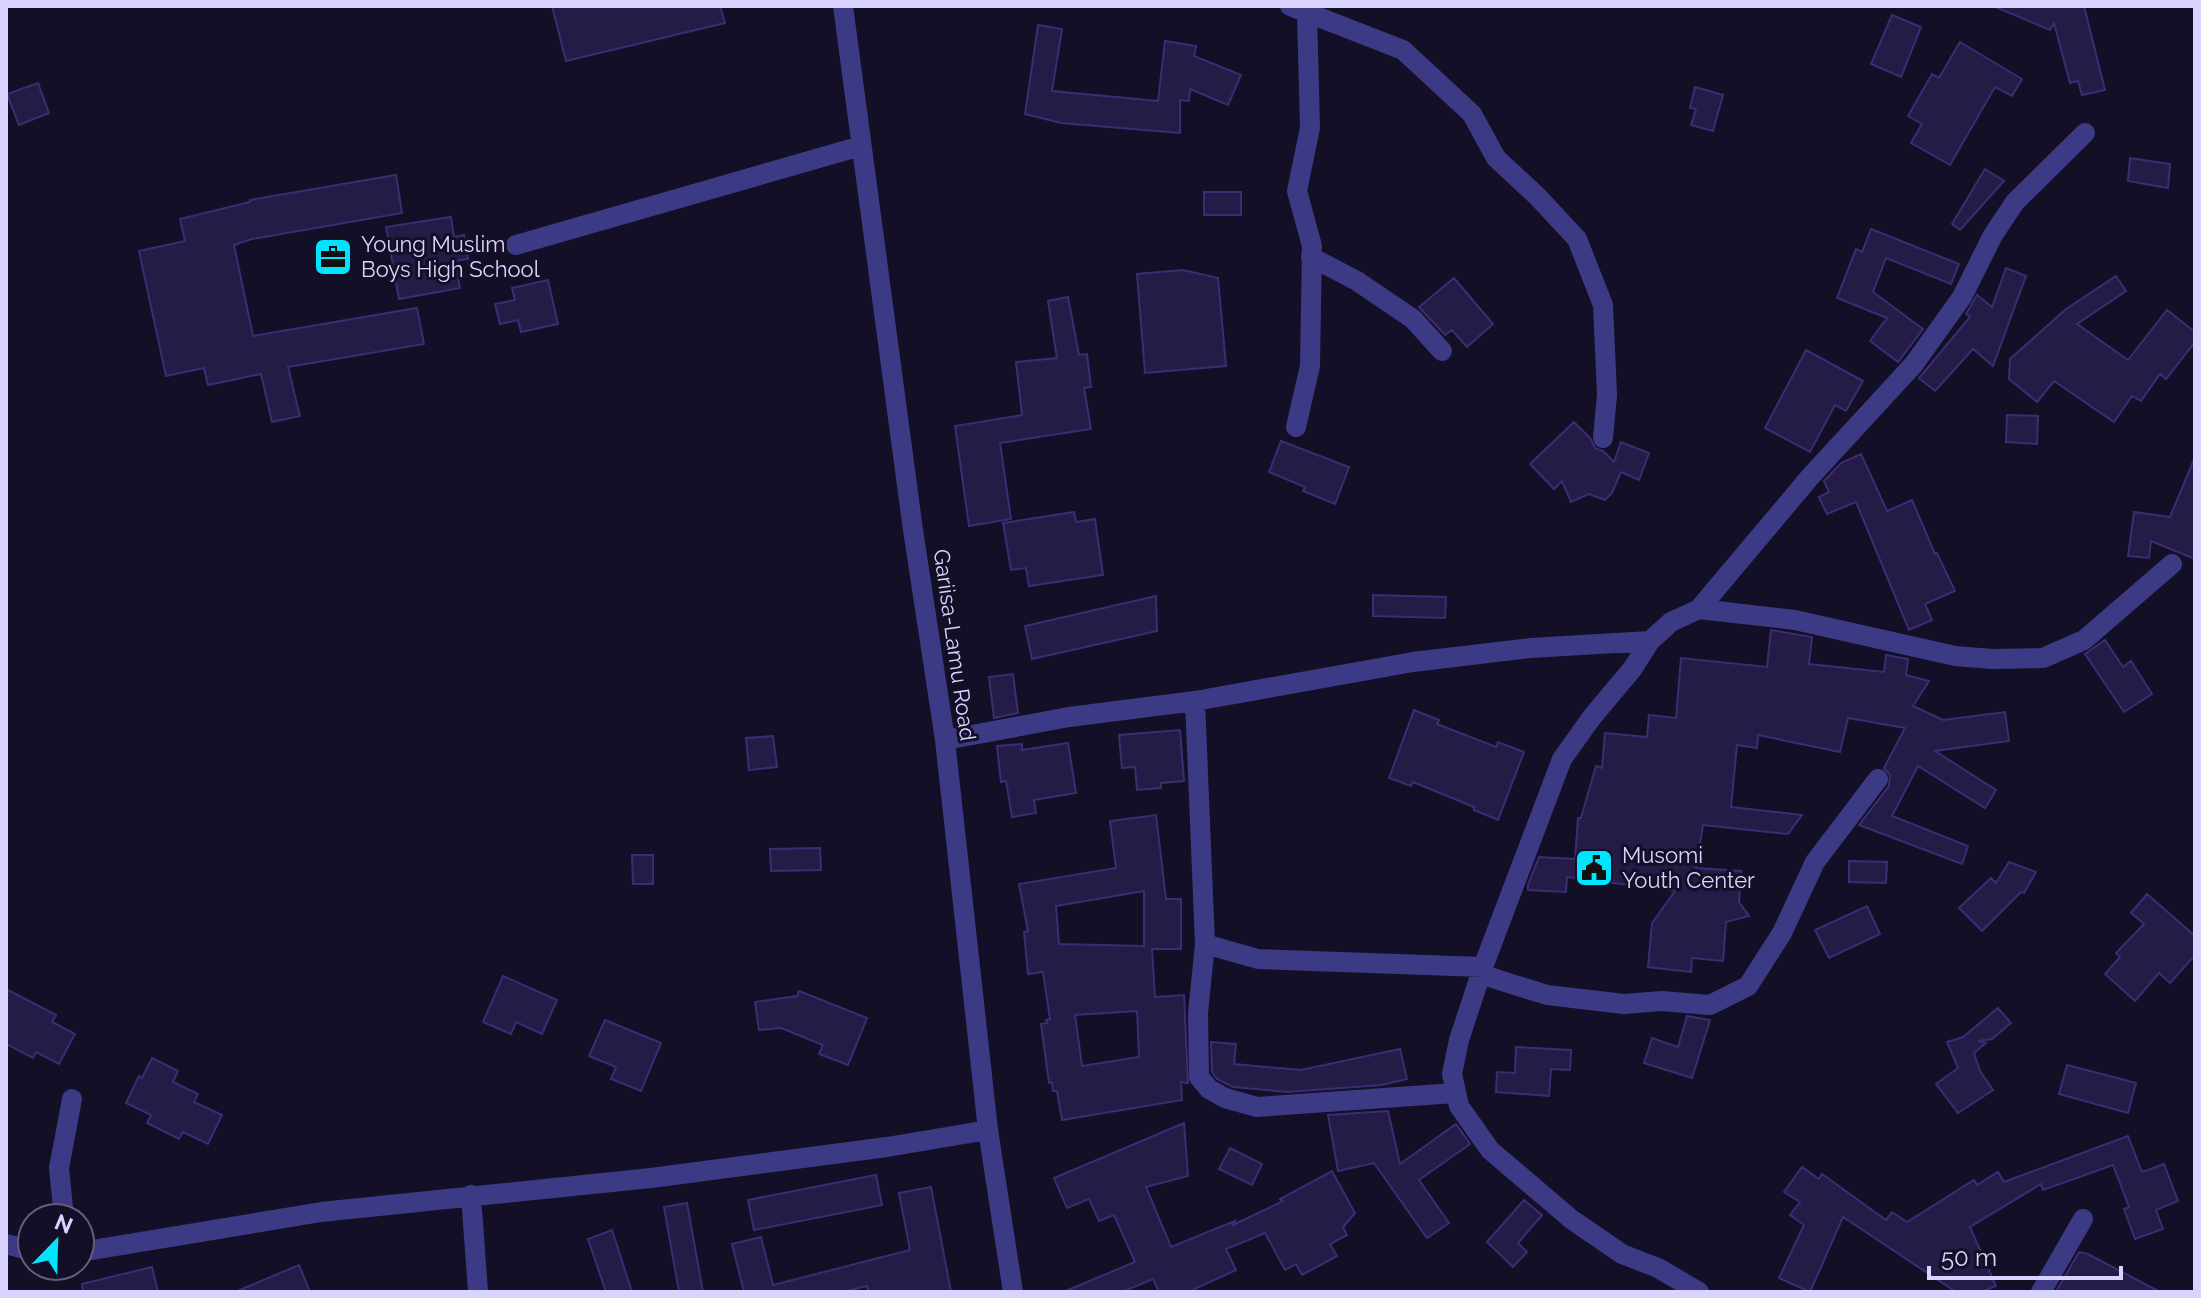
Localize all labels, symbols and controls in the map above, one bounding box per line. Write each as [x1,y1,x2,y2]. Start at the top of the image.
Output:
place label: Young Muslim Boys High School [361,231,540,282]
office icon: Young Muslim Boys High School [312,236,354,278]
street label: Gariisa-Lamu Road [929,547,981,743]
place label: Musomi Youth Center [1622,842,1755,893]
public building icon: Musomi Youth Center [1573,847,1615,889]
north arrow [16,1202,96,1282]
text: N [51,1208,77,1239]
scale bar [1929,1230,2121,1280]
text: 50 m [1941,1243,1997,1272]

